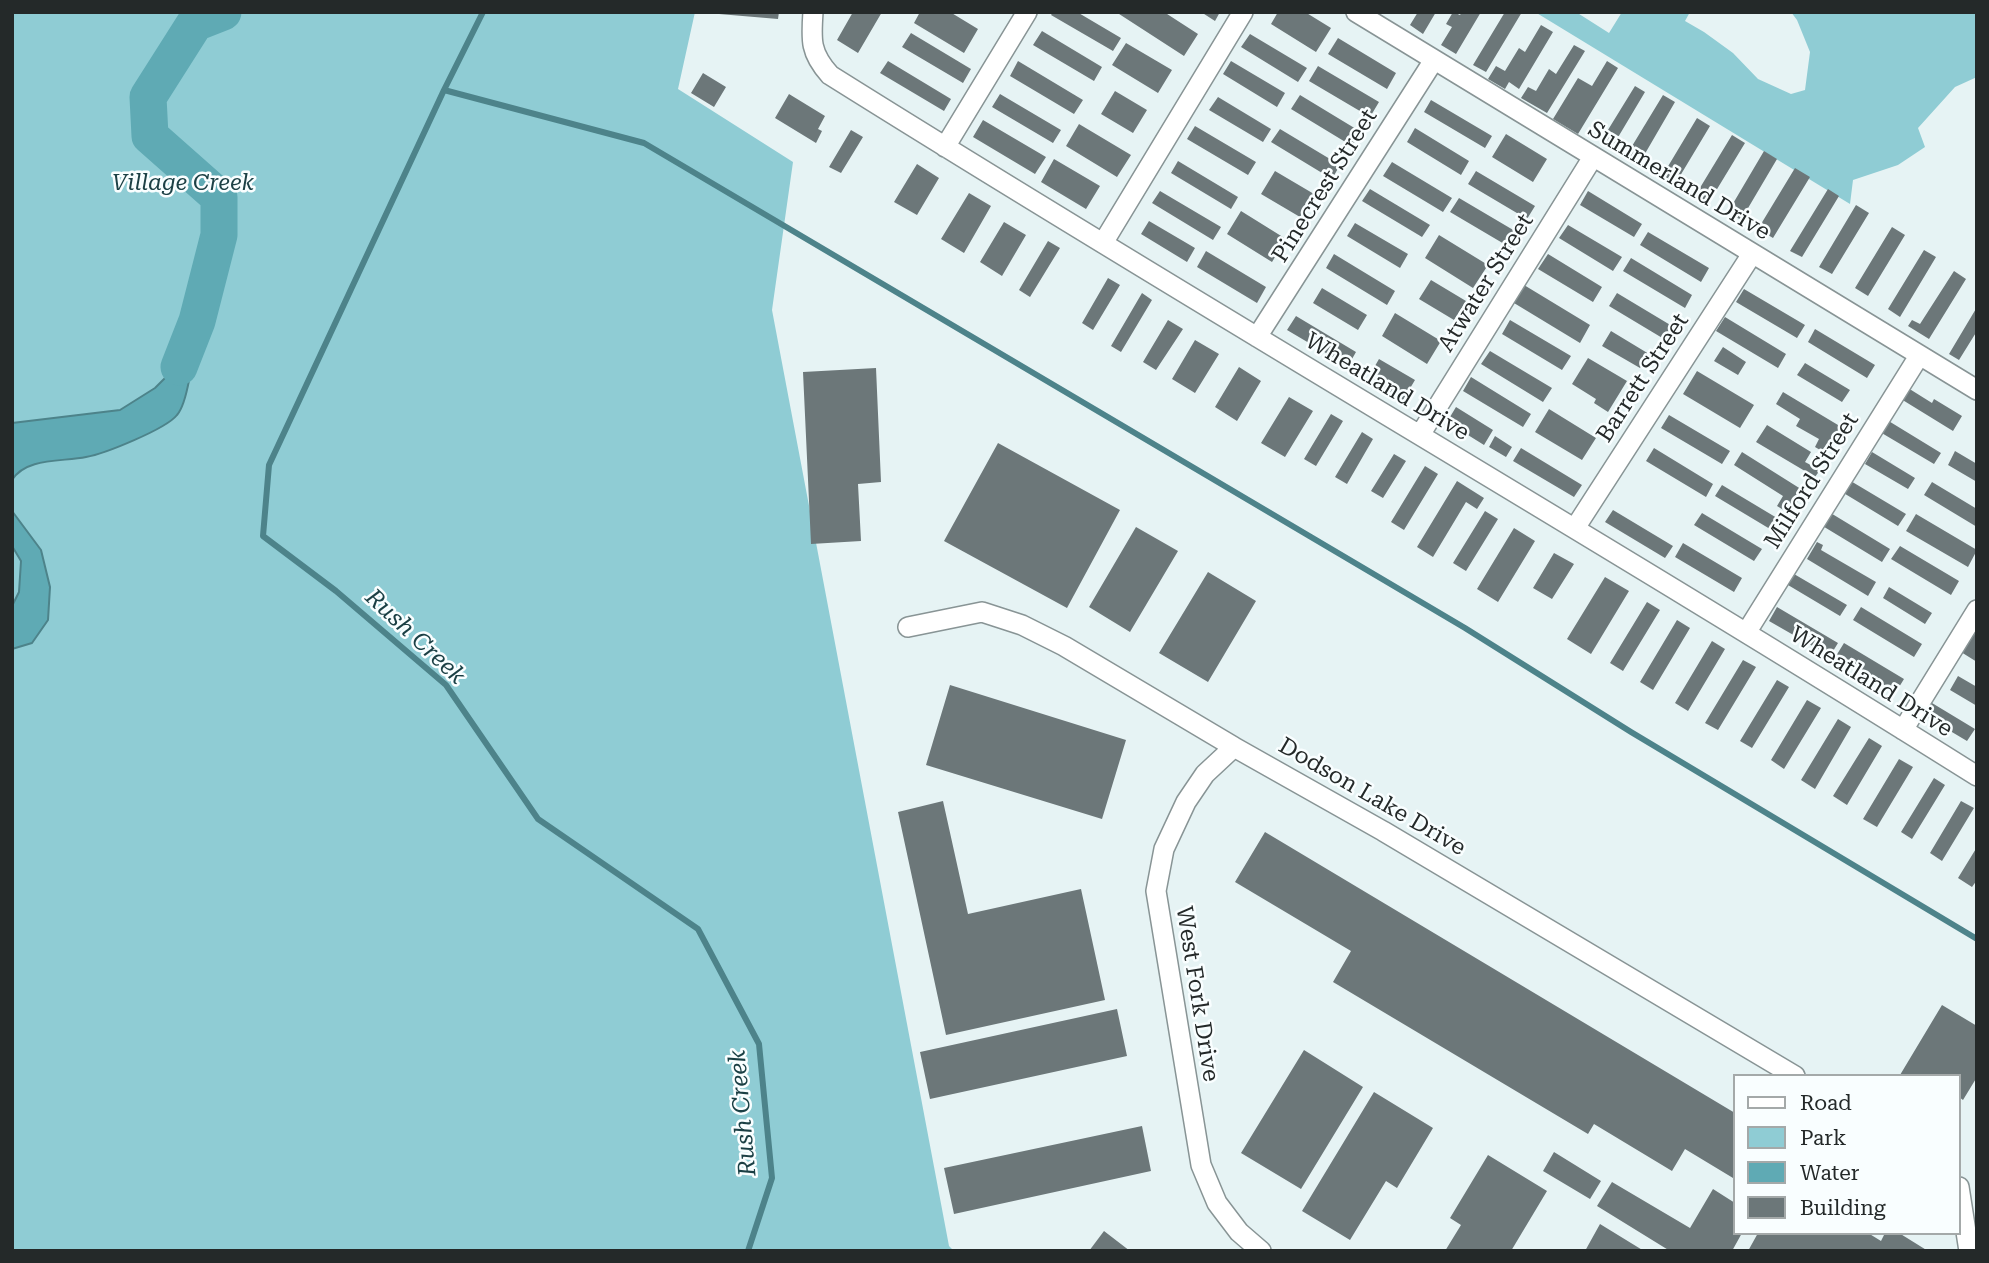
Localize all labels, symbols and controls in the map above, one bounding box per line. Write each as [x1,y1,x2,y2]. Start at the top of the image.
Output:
street label: Pinecrest Street [1267,104,1383,268]
street label: Summerland Drive [1583,116,1775,246]
park label: Village Creek [112,169,254,197]
street label: Atwater Street [1432,209,1540,357]
street label: Barrett Street [1591,308,1695,448]
street label: Wheatland Drive [1300,327,1474,447]
street label: Milford Street [1759,408,1865,554]
water label: Rush Creek [359,583,471,691]
street label: Wheatland Drive [1784,621,1958,743]
street label: Dodson Lake Drive [1273,732,1471,862]
street label: West Fork Drive [1170,904,1224,1084]
water label: Rush Creek [723,1049,763,1177]
legend [1734,1074,1961,1235]
text: Road [1800,1091,1852,1115]
text: Park [1800,1126,1846,1150]
text: Water [1800,1161,1859,1185]
text: Building [1800,1196,1886,1220]

